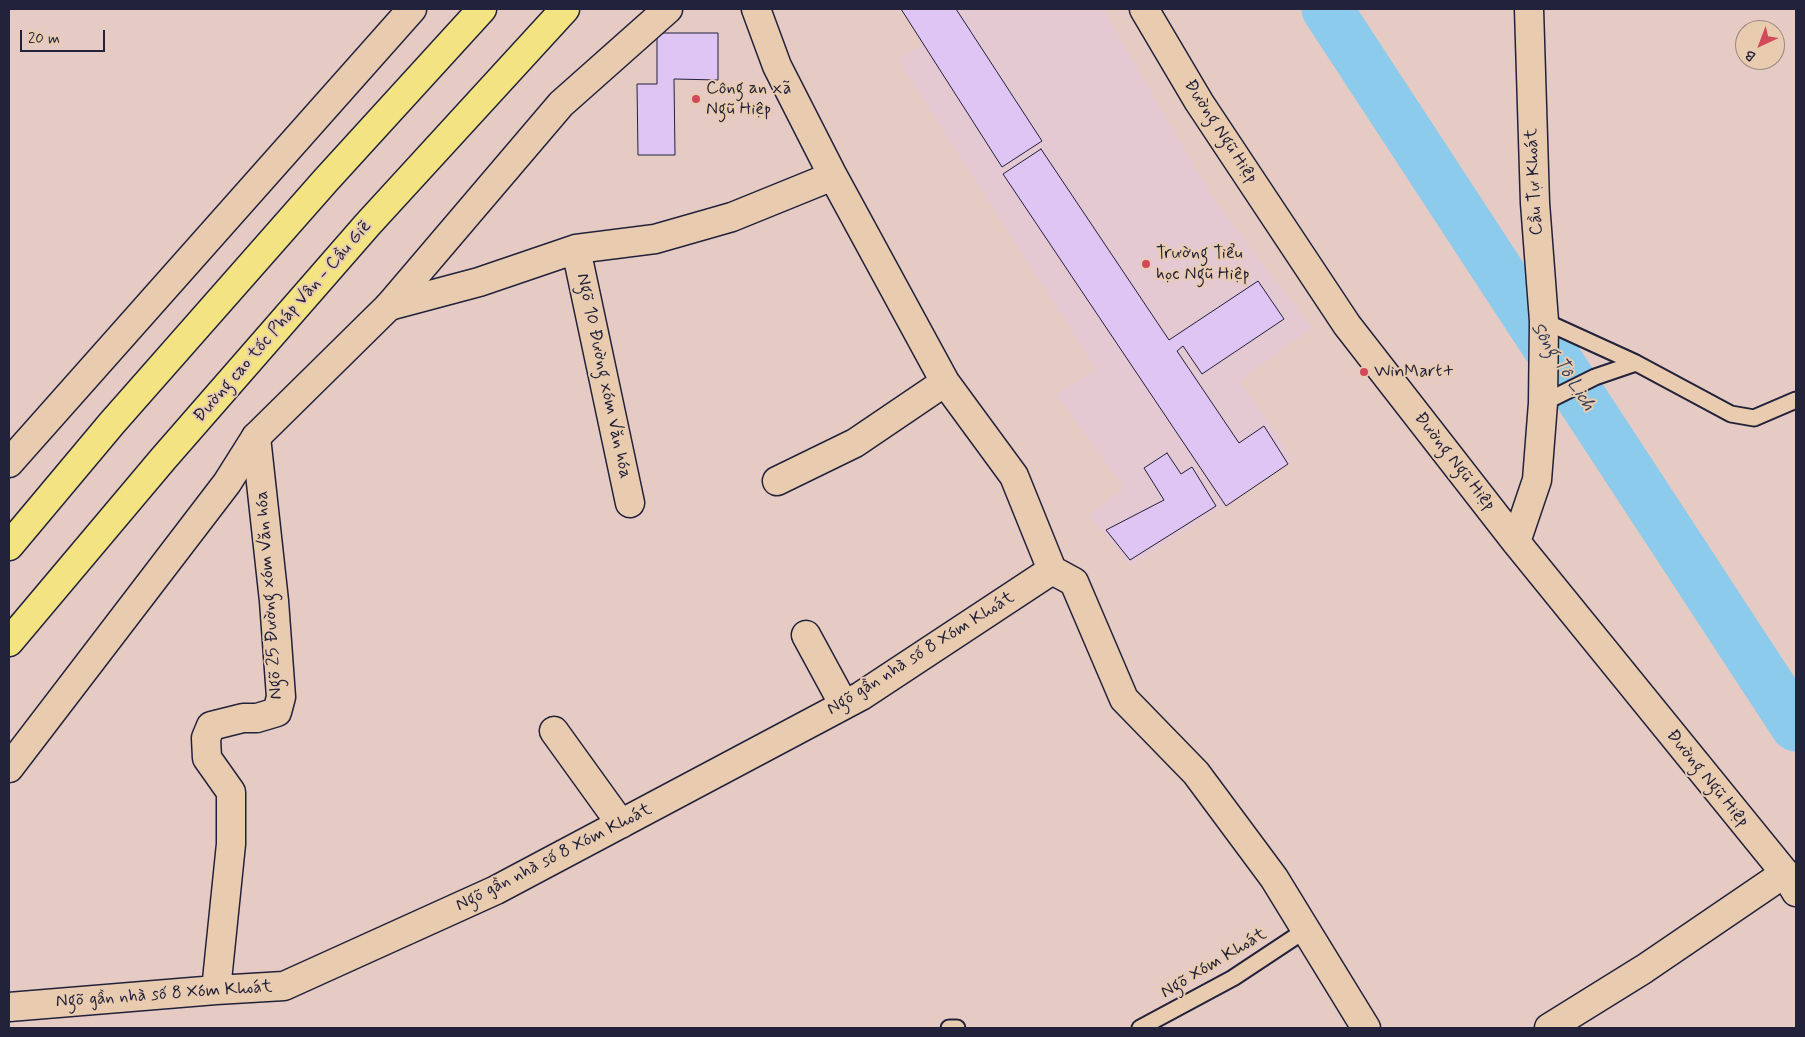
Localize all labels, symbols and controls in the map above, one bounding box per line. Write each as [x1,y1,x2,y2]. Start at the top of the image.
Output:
scale bar [22,20,108,52]
north arrow [1735,20,1785,70]
text: 20 m [28,29,60,49]
text: B [1741,46,1760,65]
street label: Đường Ngũ Hiệp [1178,76,1262,188]
place label: Công an xã Ngũ Hiệp [706,78,792,120]
marker: Công an xã Ngũ Hiệp [690,93,702,105]
street label: Cầu Tự Khoát [1521,128,1549,236]
street label: Đường cao tốc Pháp Vân - Cầu Giẽ [189,217,377,427]
place label: Trường Tiểu học Ngũ Hiệp [1156,243,1250,286]
marker: Trường Tiểu học Ngũ Hiệp [1140,258,1152,270]
street label: Ngõ 10 Đường xóm Văn hóa [571,271,635,481]
water label: Sông Tô Lịch [1525,318,1599,416]
place label: WinMart+ [1374,361,1454,383]
marker: WinMart+ [1358,366,1370,378]
street label: Đường Ngũ Hiệp [1409,408,1499,516]
street label: Ngõ 25 Đường xóm Văn hóa [252,490,288,700]
street label: Ngõ gần nhà số 8 Xóm Khoát [823,587,1019,721]
street label: Đường Ngũ Hiệp [1661,726,1753,832]
street label: Ngõ gần nhà số 8 Xóm Khoát [452,799,656,917]
street label: Ngõ Xóm Khoát [1157,924,1271,1004]
street label: Ngõ gần nhà số 8 Xóm Khoát [55,977,273,1013]

